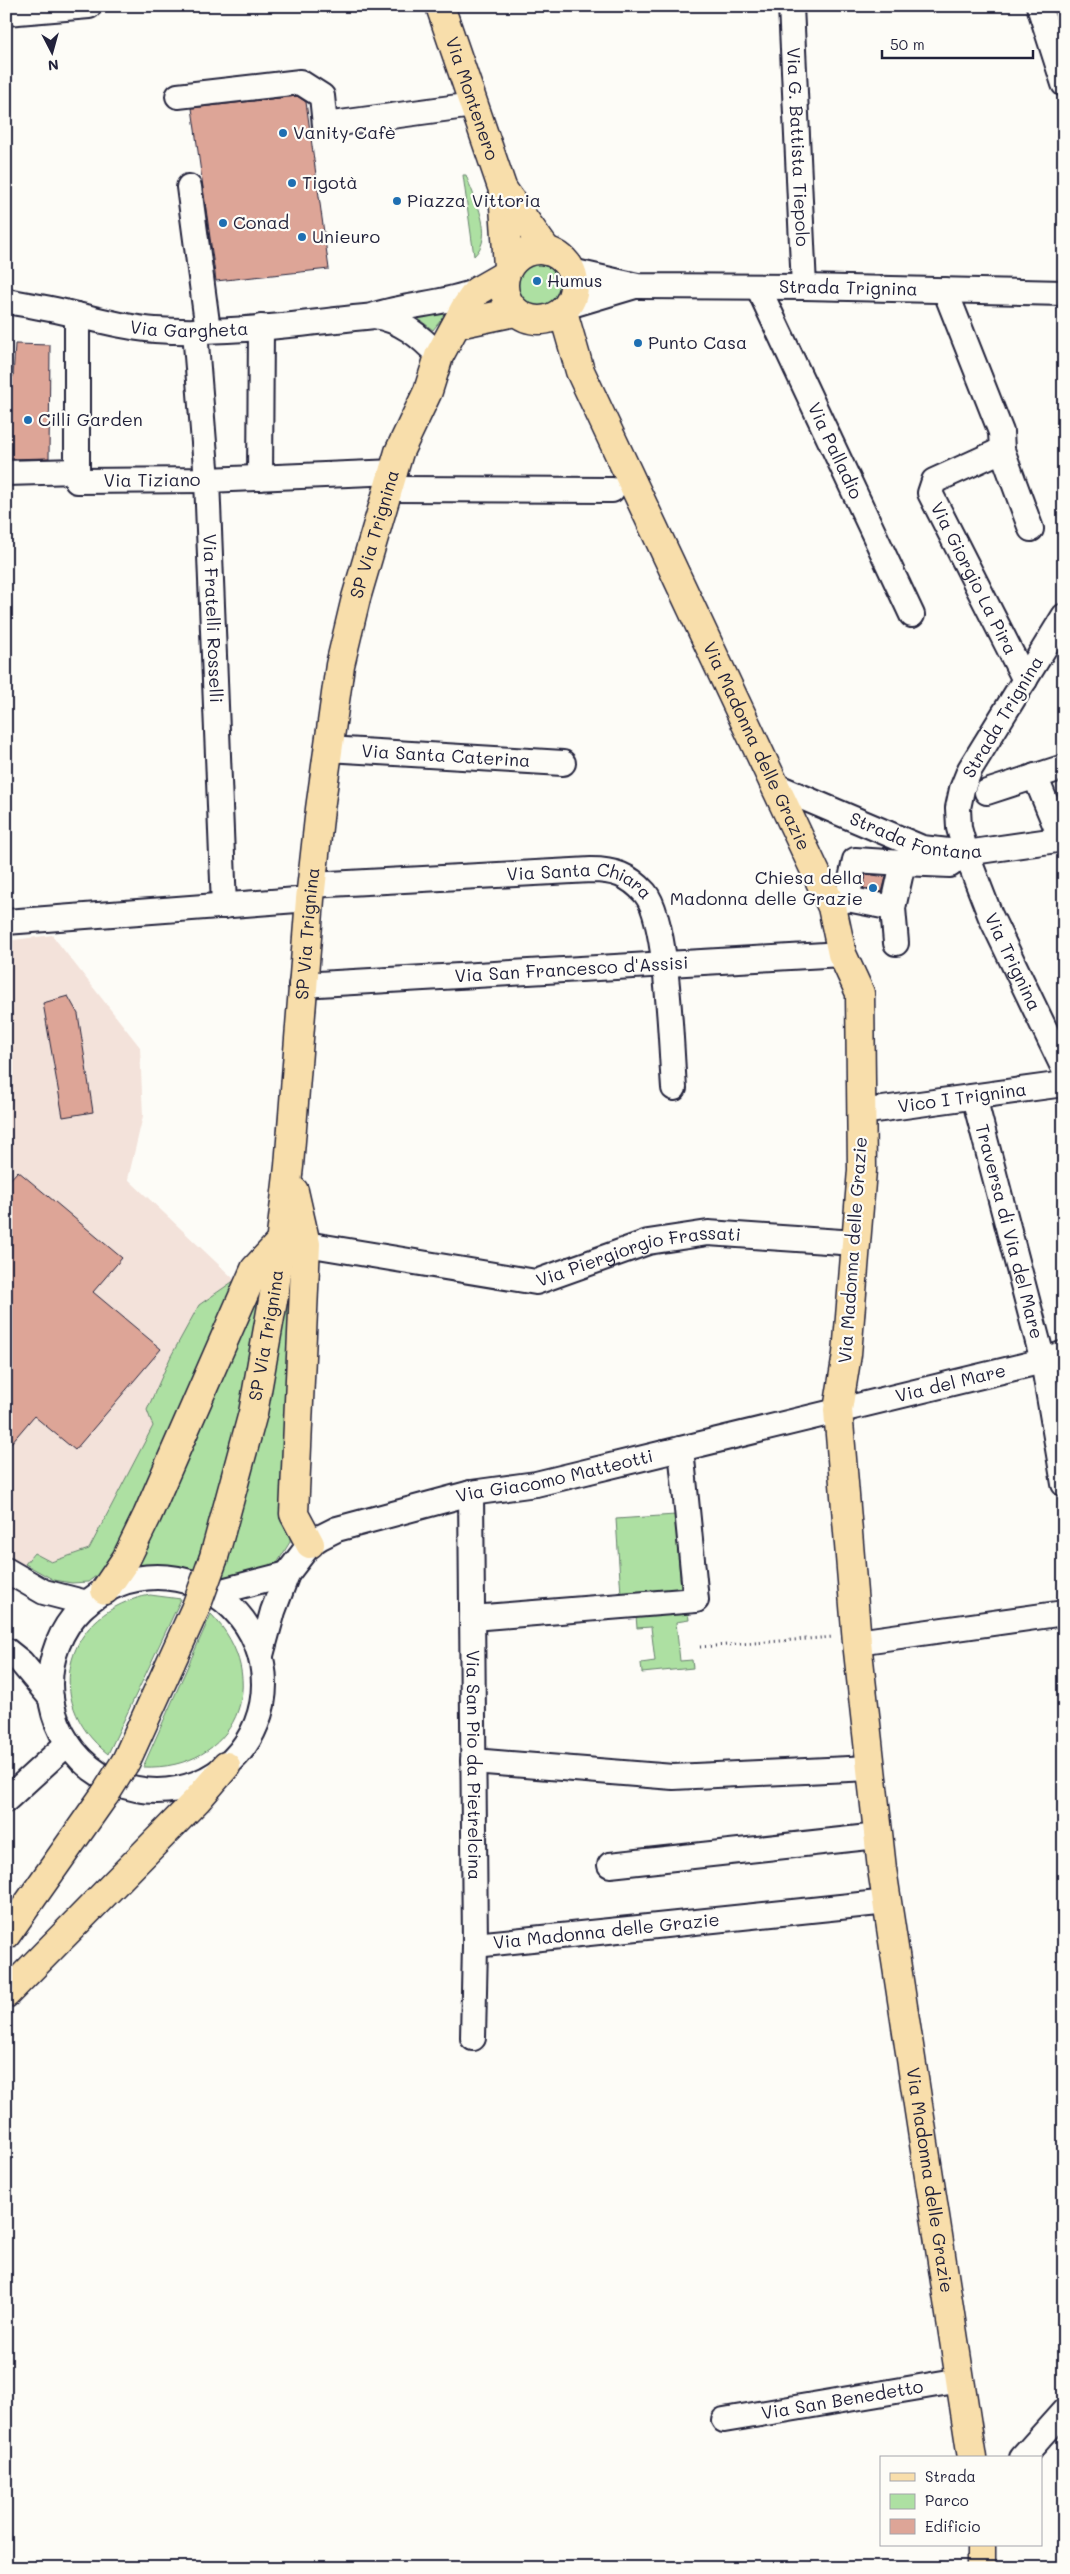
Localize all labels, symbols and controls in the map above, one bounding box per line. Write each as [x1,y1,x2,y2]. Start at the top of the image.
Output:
north arrow [28,28,78,78]
scale bar [882,28,1034,60]
street label: Via Montenero [440,33,505,164]
text: 50 m [890,34,925,54]
street label: Via G. Battista Tiepolo [782,47,815,247]
text: N [47,55,60,75]
place label: Vanity Cafè [293,120,396,144]
marker: Vanity Cafè [277,127,289,139]
place label: Tigotà [302,170,358,194]
marker: Tigotà [286,177,298,189]
place label: Piazza Vittoria [407,188,541,212]
marker: Piazza Vittoria [391,195,403,207]
place label: Conad [233,210,289,234]
marker: Conad [217,217,229,229]
place label: Unieuro [312,224,381,248]
marker: Unieuro [296,231,308,243]
place label: Humus [547,268,603,292]
street label: Strada Trignina [779,274,918,301]
marker: Humus [531,275,543,287]
street label: Via Gargheta [128,314,249,342]
place label: Punto Casa [648,330,747,354]
marker: Punto Casa [632,337,644,349]
street label: Via Palladio [803,398,869,503]
place label: Cilli Garden [38,407,143,431]
marker: Cilli Garden [22,414,34,426]
street label: Via Tiziano [103,467,201,492]
street label: SP Via Trignina [344,467,404,601]
street label: Via Giorgio La Pira [926,498,1023,659]
street label: Via Fratelli Rosselli [198,533,229,703]
street label: Via Madonna delle Grazie [698,638,817,854]
street label: Strada Trignina [956,651,1048,782]
street label: Via Santa Caterina [361,738,531,772]
street label: Strada Fontana [846,806,983,864]
street label: Via Santa Chiara [506,857,658,904]
place label: Chiesa della Madonna delle Grazie [670,865,863,910]
street label: SP Via Trignina [289,866,324,1001]
marker: Chiesa della Madonna delle Grazie [867,882,879,894]
street label: Via Trignina [980,909,1047,1014]
street label: Via San Francesco d'Assisi [454,950,689,987]
street label: Vico I Trignina [896,1076,1028,1118]
street label: Traversa di Via del Mare [971,1121,1050,1341]
street label: Via Madonna delle Grazie [832,1136,872,1364]
street label: Via Piergiorgio Frassati [533,1220,742,1292]
street label: SP Via Trignina [242,1268,288,1403]
street label: Via del Mare [893,1357,1008,1407]
street label: Via Giacomo Matteotti [453,1443,655,1508]
street label: Via San Pio da Pietrelcina [461,1650,487,1880]
street label: Via Madonna delle Grazie [492,1907,721,1954]
street label: Via Madonna delle Grazie [901,2066,960,2294]
street label: Via San Benedetto [759,2374,925,2425]
legend [880,2456,1042,2546]
text: Strada [925,2466,976,2486]
text: Parco [925,2490,969,2510]
text: Edificio [925,2516,981,2536]

